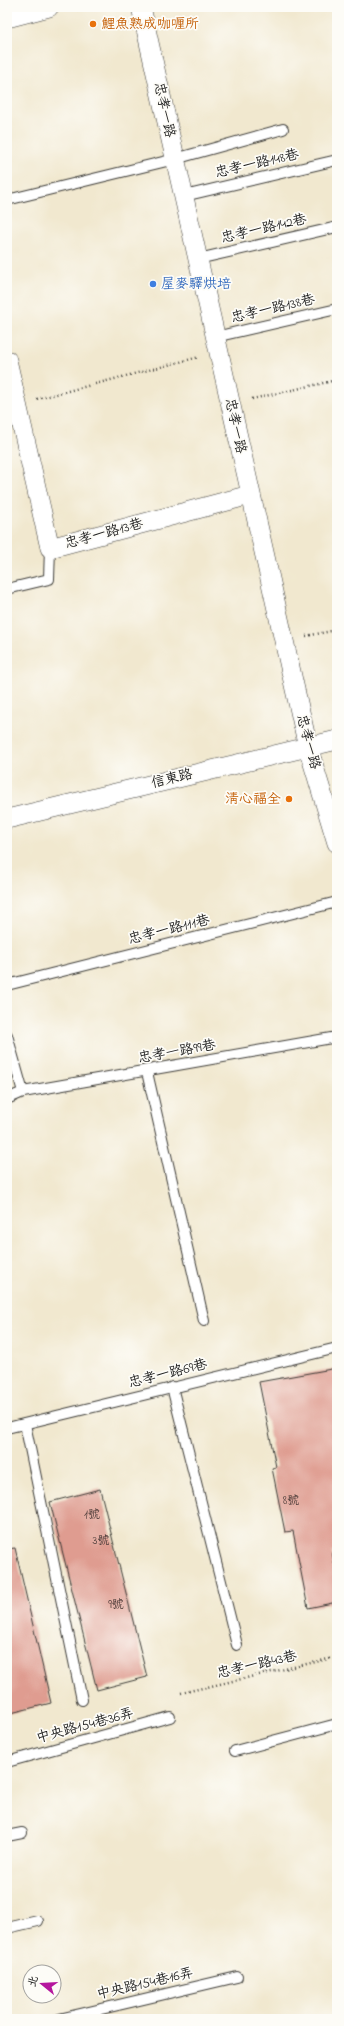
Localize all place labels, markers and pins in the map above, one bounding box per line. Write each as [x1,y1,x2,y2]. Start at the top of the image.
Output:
place label: 鯉魚熟成咖喱所 [101,14,199,35]
marker: 鯉魚熟成咖喱所 [88,19,98,29]
place label: 屋麥驛烘培 [161,274,231,295]
marker: 屋麥驛烘培 [148,279,158,289]
place label: 清心福全 [225,789,281,810]
marker: 清心福全 [284,794,294,804]

